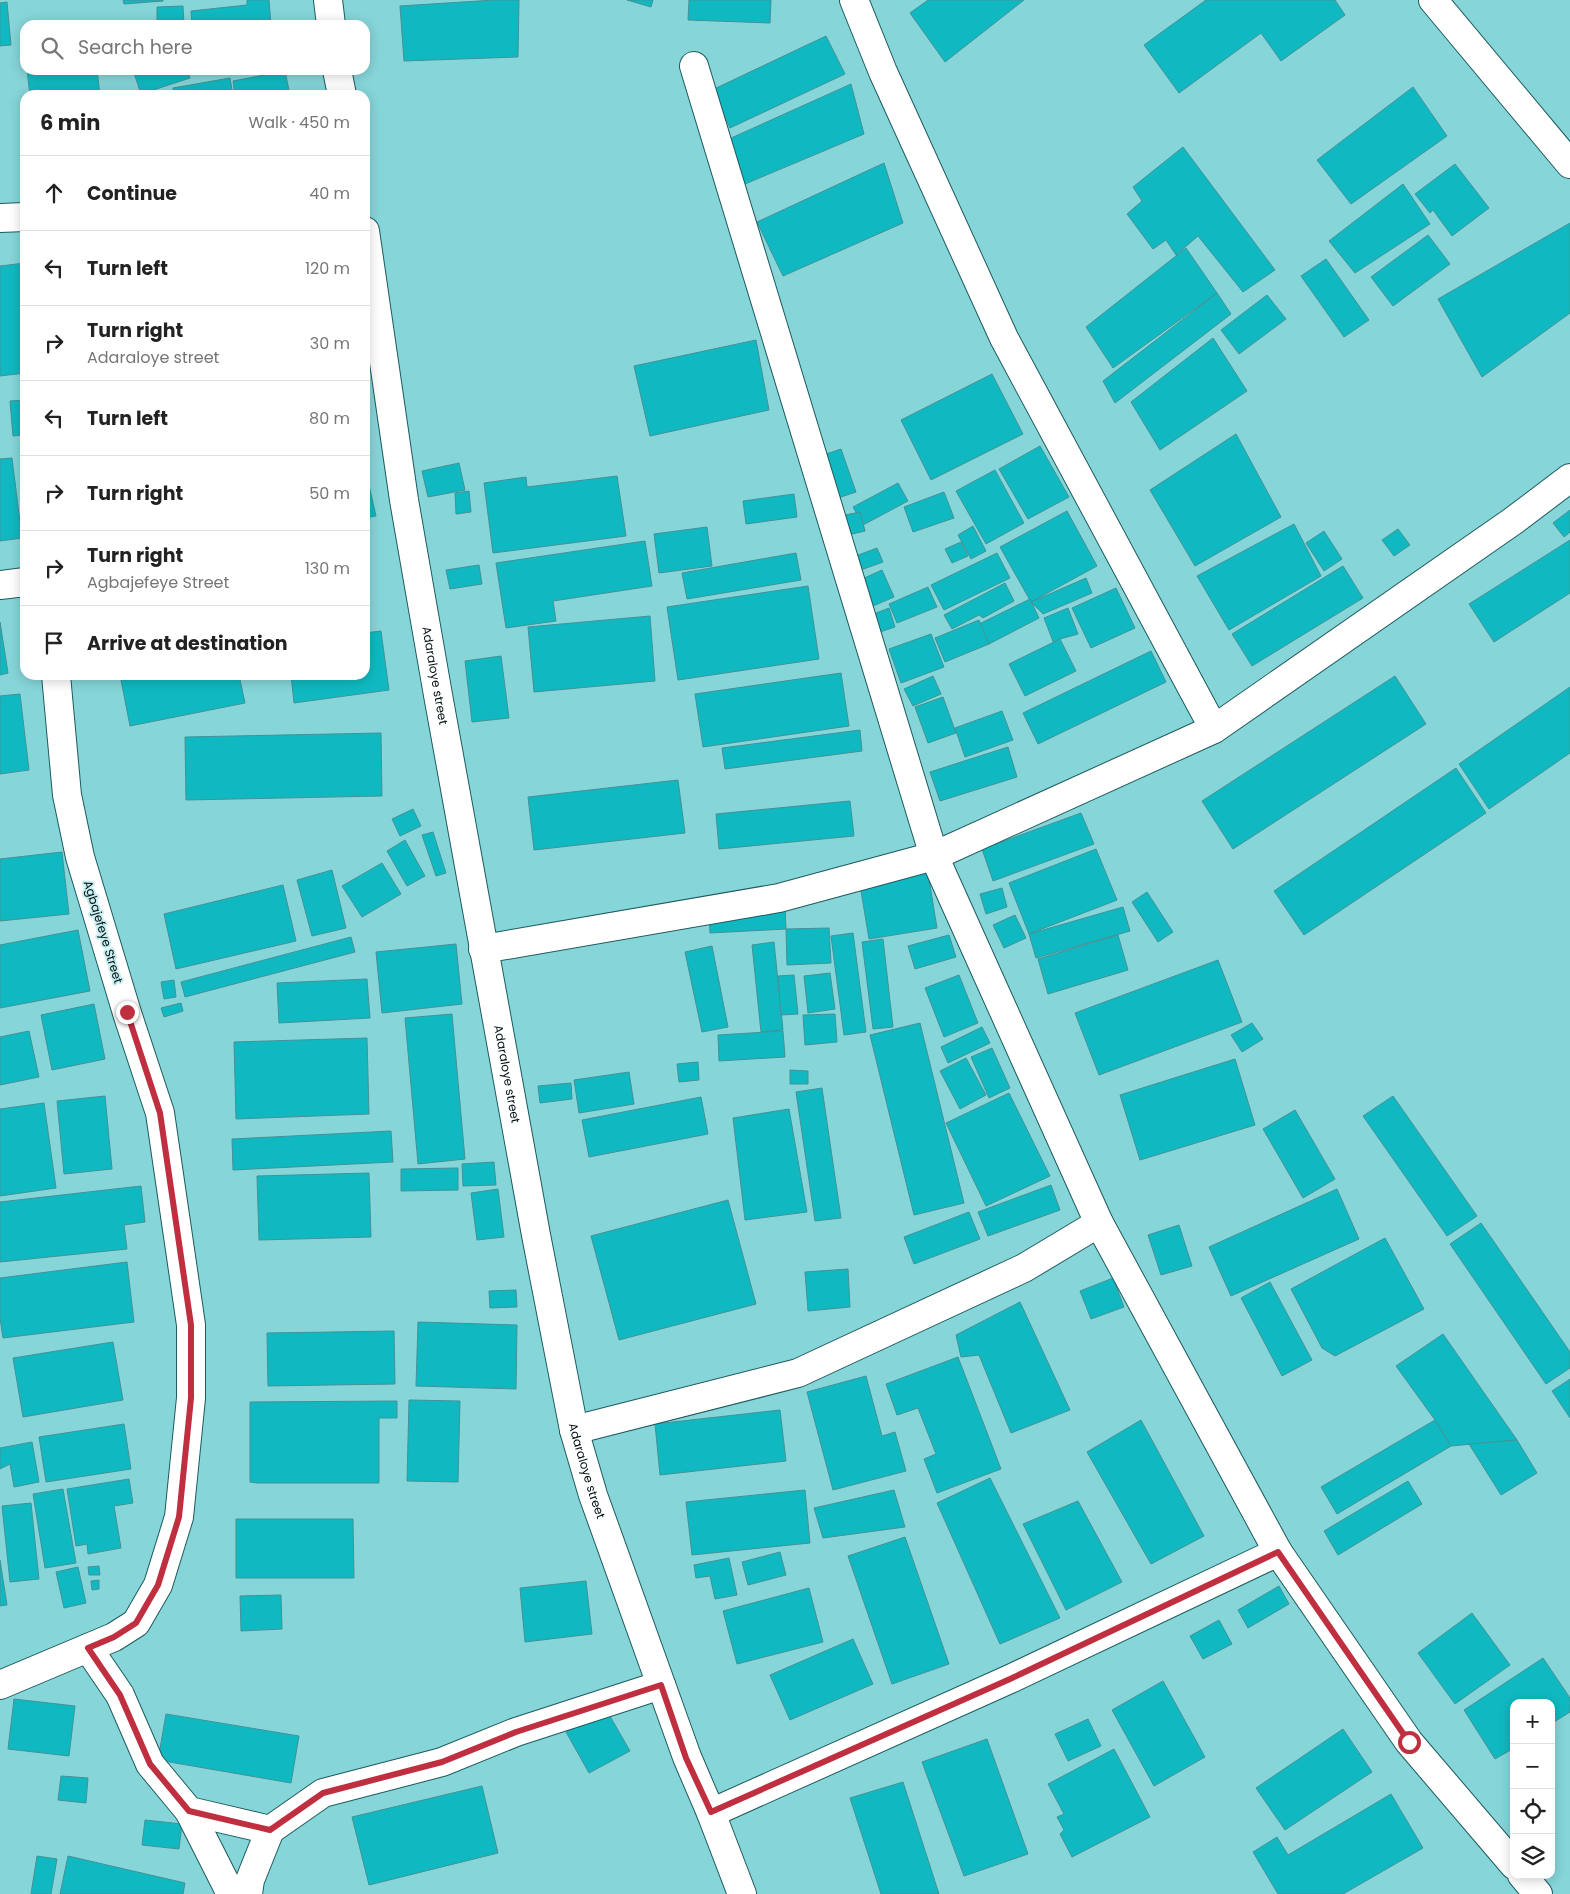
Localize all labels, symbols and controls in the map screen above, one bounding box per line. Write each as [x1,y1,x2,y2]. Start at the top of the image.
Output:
search box [20,20,370,75]
icon: search [38,34,66,62]
text: Search here [78,34,192,61]
text: 6 min [40,108,100,137]
text: Walk · 450 m [249,111,350,134]
icon: ahead [40,179,68,207]
text: Continue [87,180,177,207]
text: 40 m [309,182,350,205]
icon: left [40,254,68,282]
text: Turn left [87,255,168,282]
text: 120 m [305,257,350,280]
text: Turn right [87,317,183,344]
icon: right [40,329,68,357]
text: 30 m [310,332,350,355]
text: Adaraloye street [87,346,219,369]
icon: left [40,404,68,432]
text: Turn left [87,405,168,432]
text: 80 m [309,407,350,430]
icon: right [40,479,68,507]
text: Turn right [87,480,183,507]
text: 50 m [309,482,350,505]
text: Turn right [87,542,183,569]
icon: right [40,554,68,582]
text: 130 m [305,557,350,580]
text: Agbajefeye Street [87,571,229,594]
street label: Adaraloye street [418,625,452,726]
icon: arrive [40,629,68,657]
text: Arrive at destination [87,630,288,657]
street label: Agbajefeye Street [80,878,127,985]
route end [116,1001,139,1024]
street label: Adaraloye street [490,1024,525,1124]
street label: Adaraloye street [565,1421,610,1521]
map controls [1510,1699,1555,1879]
button: + [1510,1699,1555,1744]
route start [1398,1731,1421,1754]
button: − [1510,1744,1555,1789]
button: locate [1510,1789,1555,1834]
button: layers [1510,1834,1555,1879]

